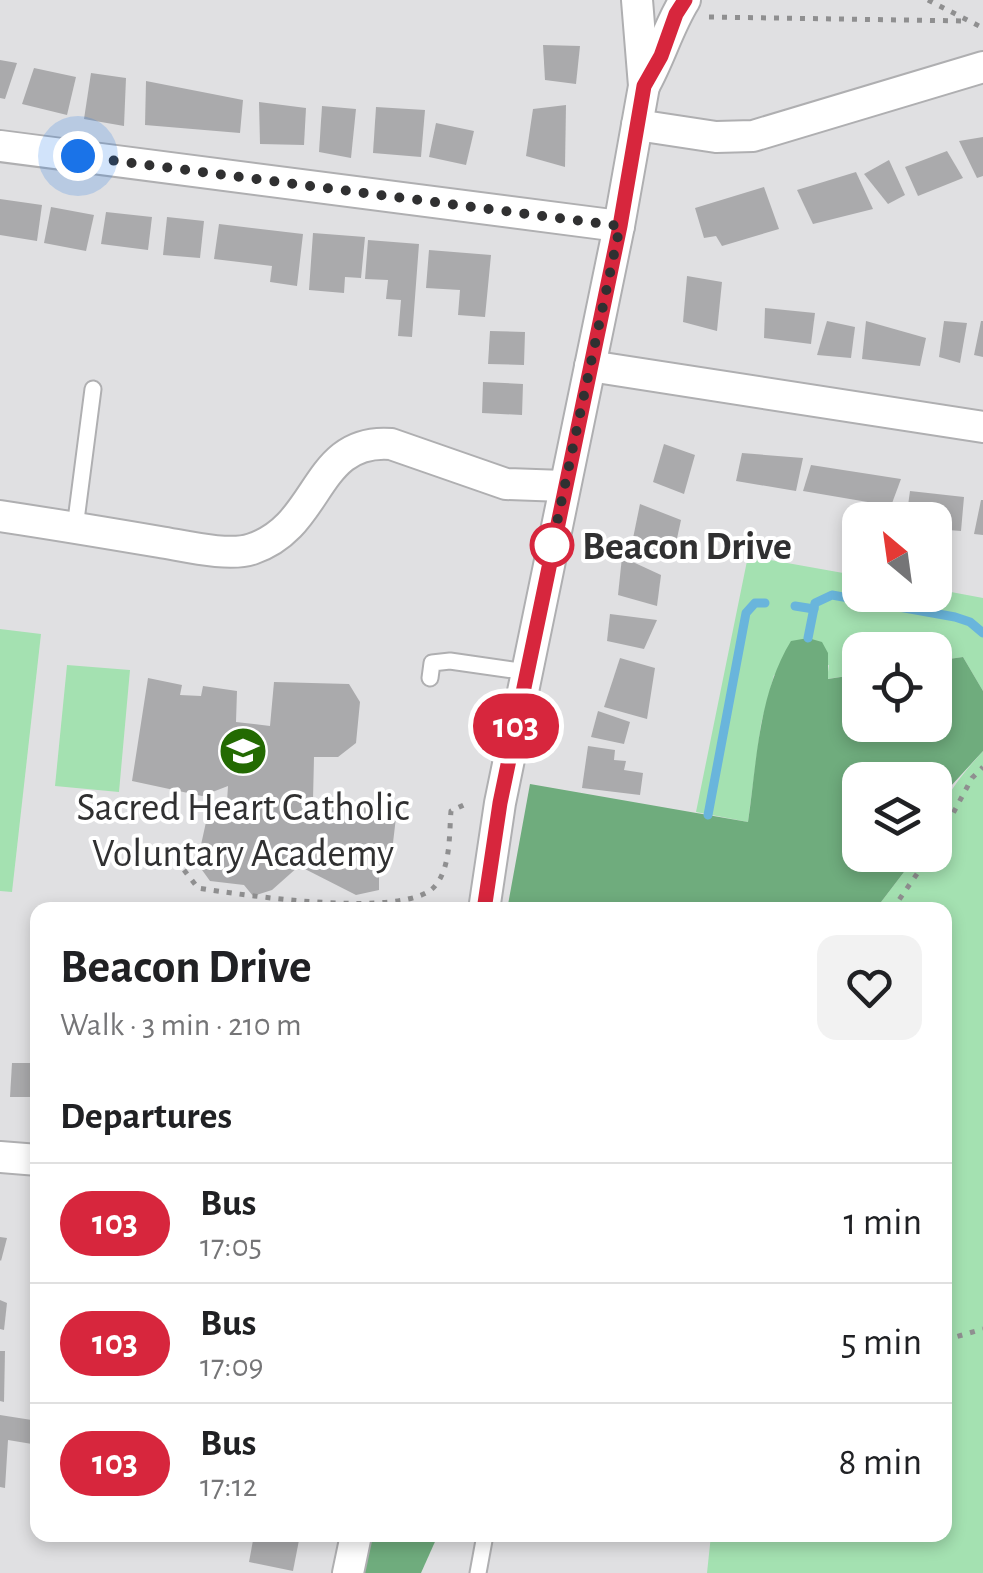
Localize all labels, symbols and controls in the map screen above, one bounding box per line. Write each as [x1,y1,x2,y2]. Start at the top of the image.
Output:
your location [53,131,103,181]
north arrow [842,502,952,612]
map controls [842,502,952,872]
marker: Beacon Drive [531,524,573,566]
place label: Beacon Drive [582,527,792,567]
button: locate [842,632,952,742]
line badge: 103 [458,694,574,758]
text: 103 [493,709,539,744]
school or university icon: Sacred Heart Catholic Voluntary Academy [217,725,269,777]
button: layers [842,762,952,872]
place label: Sacred Heart Catholic Voluntary Academy [77,788,410,874]
button: heart [817,935,922,1040]
text: Beacon Drive [60,944,312,992]
text: Walk · 3 min · 210 m [60,1009,302,1041]
text: Departures [60,1098,232,1136]
text: Bus [200,1185,256,1223]
text: 1 min [843,1204,922,1242]
text: 103 [92,1206,138,1241]
text: 17:05 [200,1230,262,1262]
text: Bus [200,1305,256,1343]
text: 5 min [841,1324,922,1362]
text: 103 [92,1326,138,1361]
text: 17:09 [200,1350,264,1382]
text: Bus [200,1425,256,1463]
text: 8 min [839,1444,922,1482]
text: 103 [92,1446,138,1481]
text: 17:12 [200,1470,257,1502]

